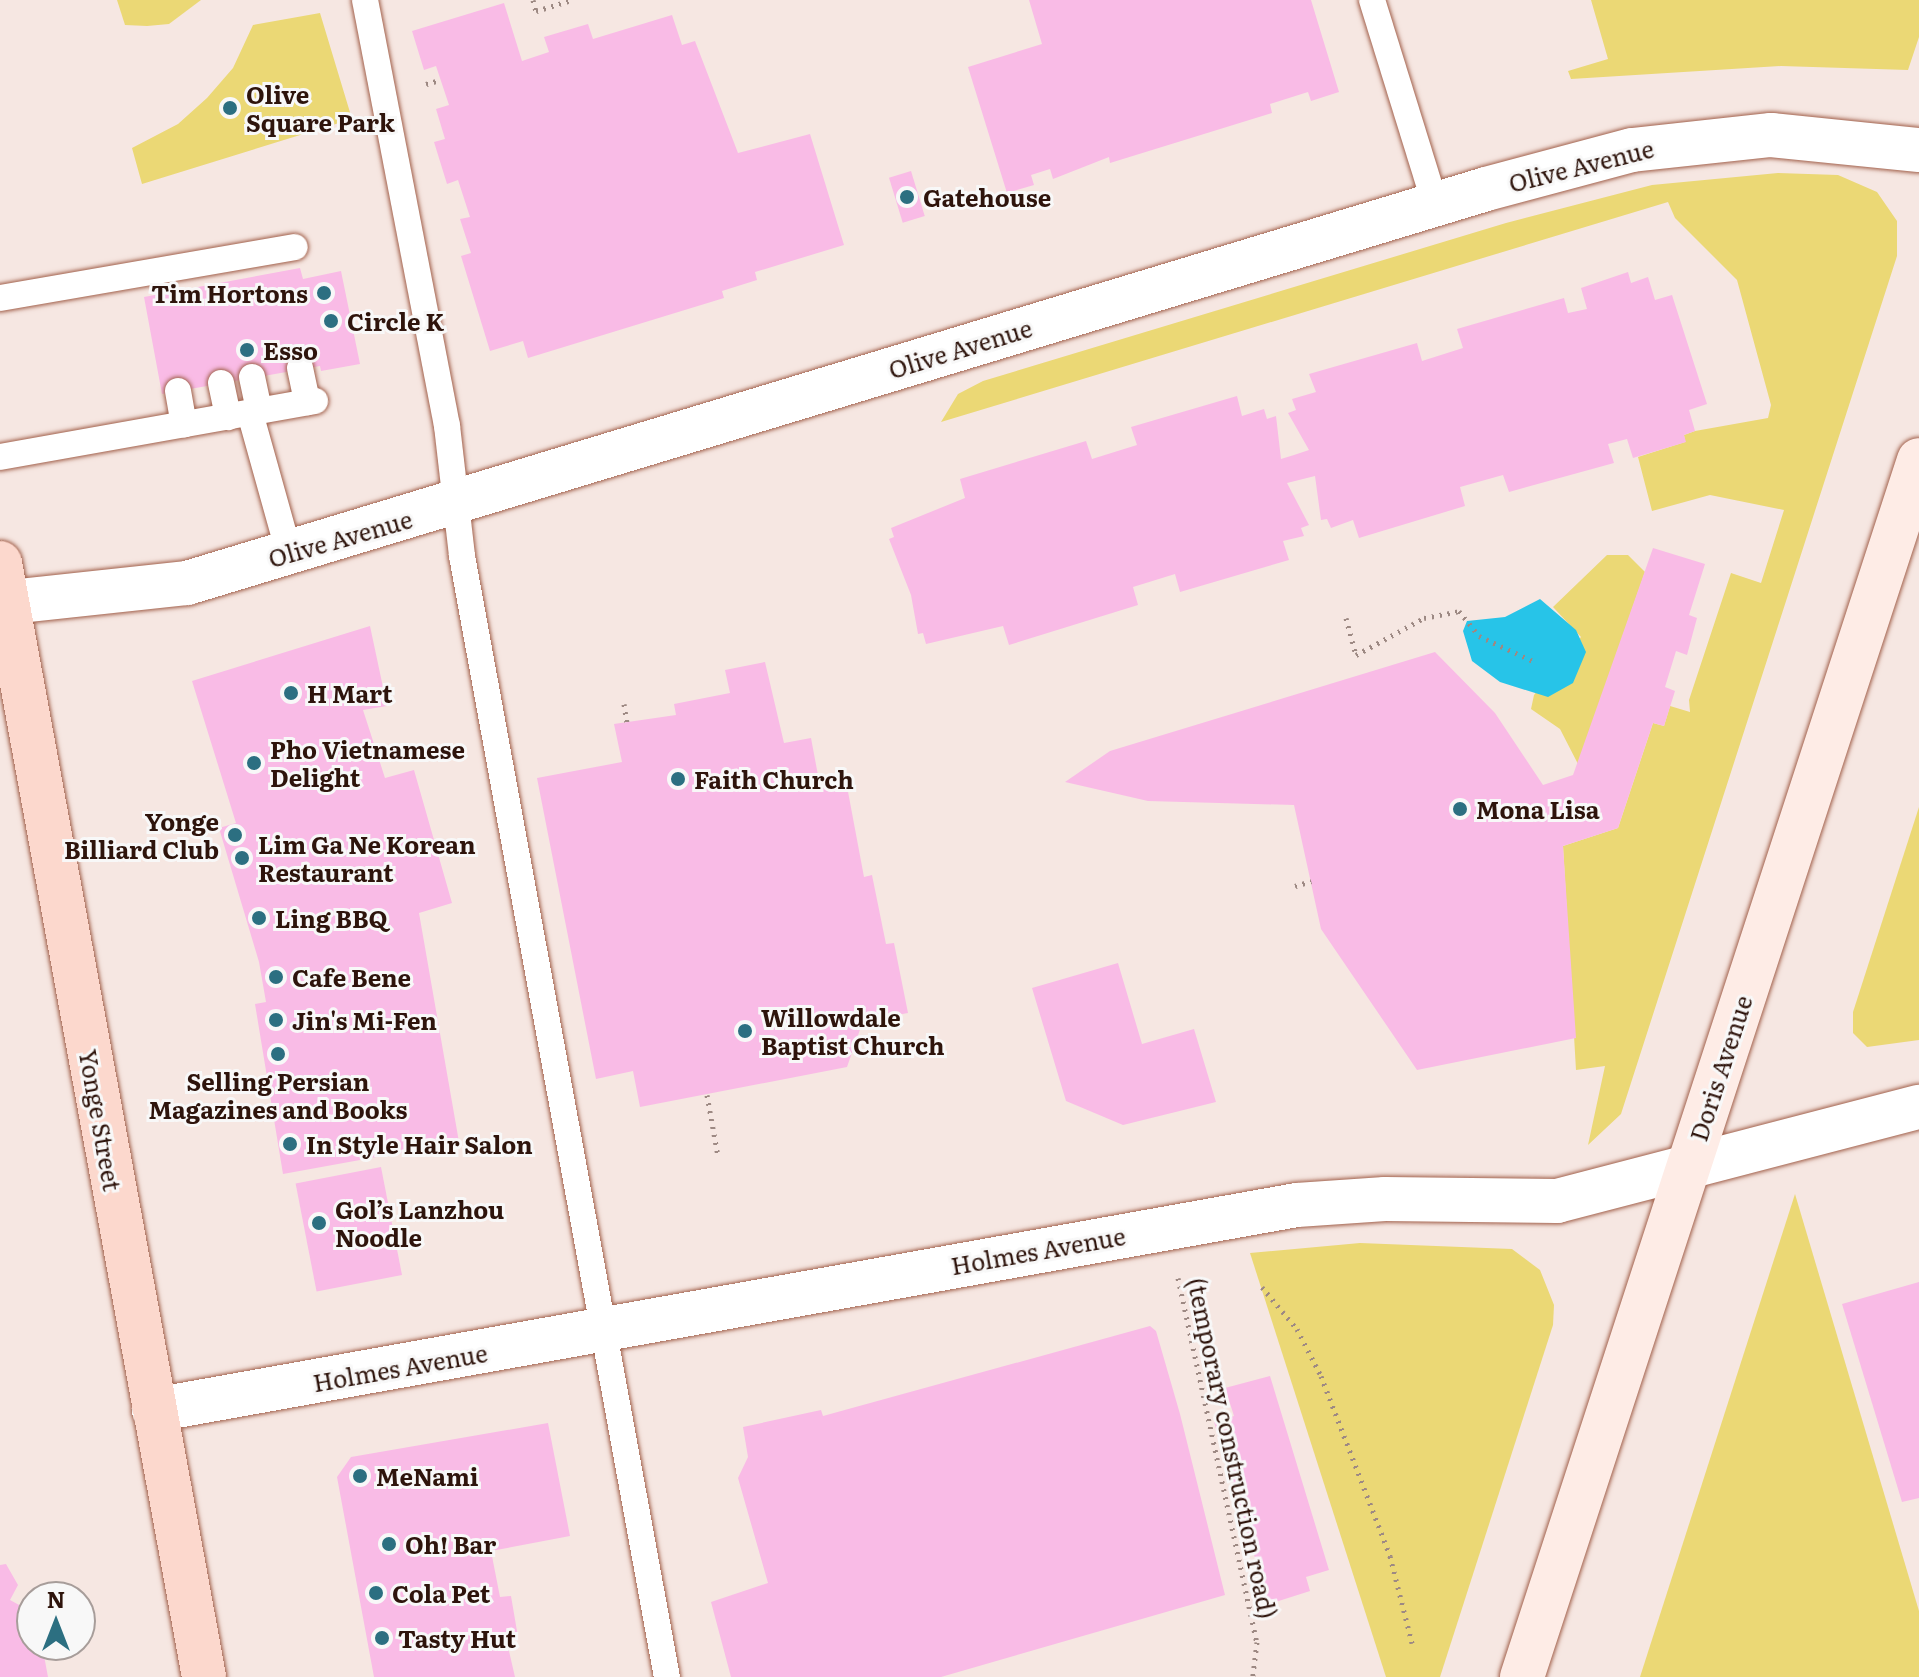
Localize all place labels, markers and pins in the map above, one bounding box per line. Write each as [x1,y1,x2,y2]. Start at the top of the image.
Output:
place label: Olive Square Park [246,80,395,136]
marker: Olive Square Park [221,99,239,117]
place label: Gatehouse [923,183,1051,211]
marker: Gatehouse [898,188,916,206]
place label: Tim Hortons [151,279,308,307]
marker: Tim Hortons [315,284,333,302]
place label: Circle K [347,307,444,335]
marker: Circle K [322,312,340,330]
place label: Esso [263,336,318,364]
marker: Esso [238,341,256,359]
place label: H Mart [307,679,393,707]
marker: H Mart [282,684,300,702]
place label: Pho Vietnamese Delight [270,735,465,791]
marker: Pho Vietnamese Delight [245,754,263,772]
place label: Faith Church [694,765,854,793]
marker: Faith Church [669,770,687,788]
place label: Mona Lisa [1476,795,1600,823]
marker: Mona Lisa [1451,800,1469,818]
place label: Yonge Billiard Club [64,807,219,863]
marker: Yonge Billiard Club [226,826,244,844]
place label: Lim Ga Ne Korean Restaurant [258,830,476,886]
marker: Lim Ga Ne Korean Restaurant [233,849,251,867]
place label: Ling BBQ [275,904,387,932]
marker: Ling BBQ [250,909,268,927]
place label: Cafe Bene [292,963,411,991]
marker: Cafe Bene [267,968,285,986]
place label: Willowdale Baptist Church [761,1003,945,1059]
place label: Jin's Mi-Fen [292,1006,437,1034]
marker: Jin's Mi-Fen [267,1011,285,1029]
marker: Willowdale Baptist Church [736,1022,754,1040]
marker: Selling Persian Magazines and Books [269,1045,287,1063]
place label: Selling Persian Magazines and Books [148,1067,408,1123]
place label: In Style Hair Salon [306,1130,533,1158]
marker: In Style Hair Salon [281,1135,299,1153]
place label: Gol’s Lanzhou Noodle [335,1195,504,1251]
marker: Gol’s Lanzhou Noodle [310,1214,328,1232]
place label: MeNami [376,1462,479,1490]
marker: MeNami [351,1467,369,1485]
place label: Oh! Bar [405,1530,496,1558]
marker: Oh! Bar [380,1535,398,1553]
place label: Cola Pet [392,1579,490,1607]
marker: Cola Pet [367,1584,385,1602]
place label: Tasty Hut [398,1624,516,1652]
marker: Tasty Hut [373,1629,391,1647]

